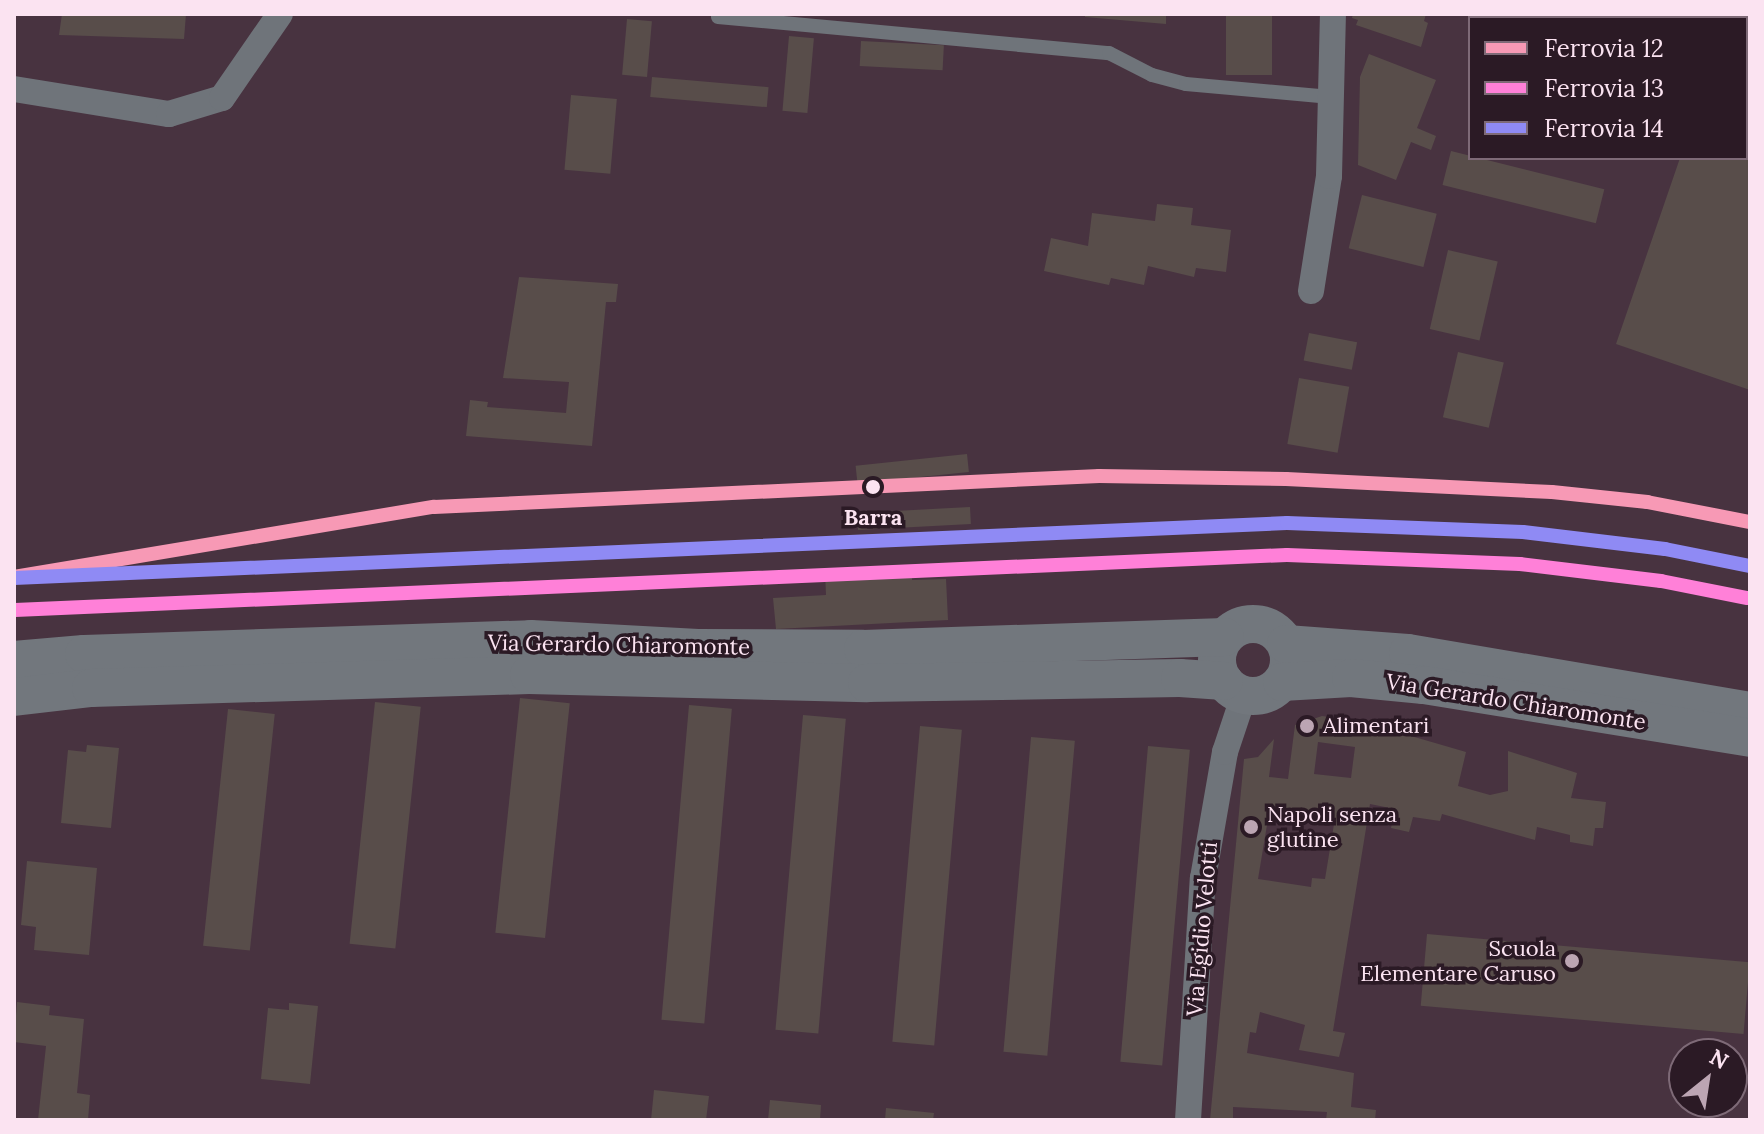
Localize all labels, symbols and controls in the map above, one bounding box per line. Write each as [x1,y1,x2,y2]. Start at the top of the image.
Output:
legend [1468,16,1748,160]
text: Ferrovia 12 [1544,33,1664,64]
text: Ferrovia 13 [1544,73,1664,104]
text: Ferrovia 14 [1544,113,1664,144]
marker: Barra [859,473,887,501]
place label: Barra [844,505,902,531]
street label: Via Gerardo Chiaromonte [488,630,750,660]
street label: Via Gerardo Chiaromonte [1384,668,1648,736]
place label: Alimentari [1323,713,1429,739]
marker: Alimentari [1298,717,1316,735]
place label: Napoli senza glutine [1267,801,1397,852]
marker: Napoli senza glutine [1242,818,1260,836]
street label: Via Egidio Velotti [1181,840,1223,1018]
place label: Scuola Elementare Caruso [1360,935,1556,986]
marker: Scuola Elementare Caruso [1563,952,1581,970]
north arrow [1668,1038,1748,1118]
text: N [1705,1043,1733,1075]

